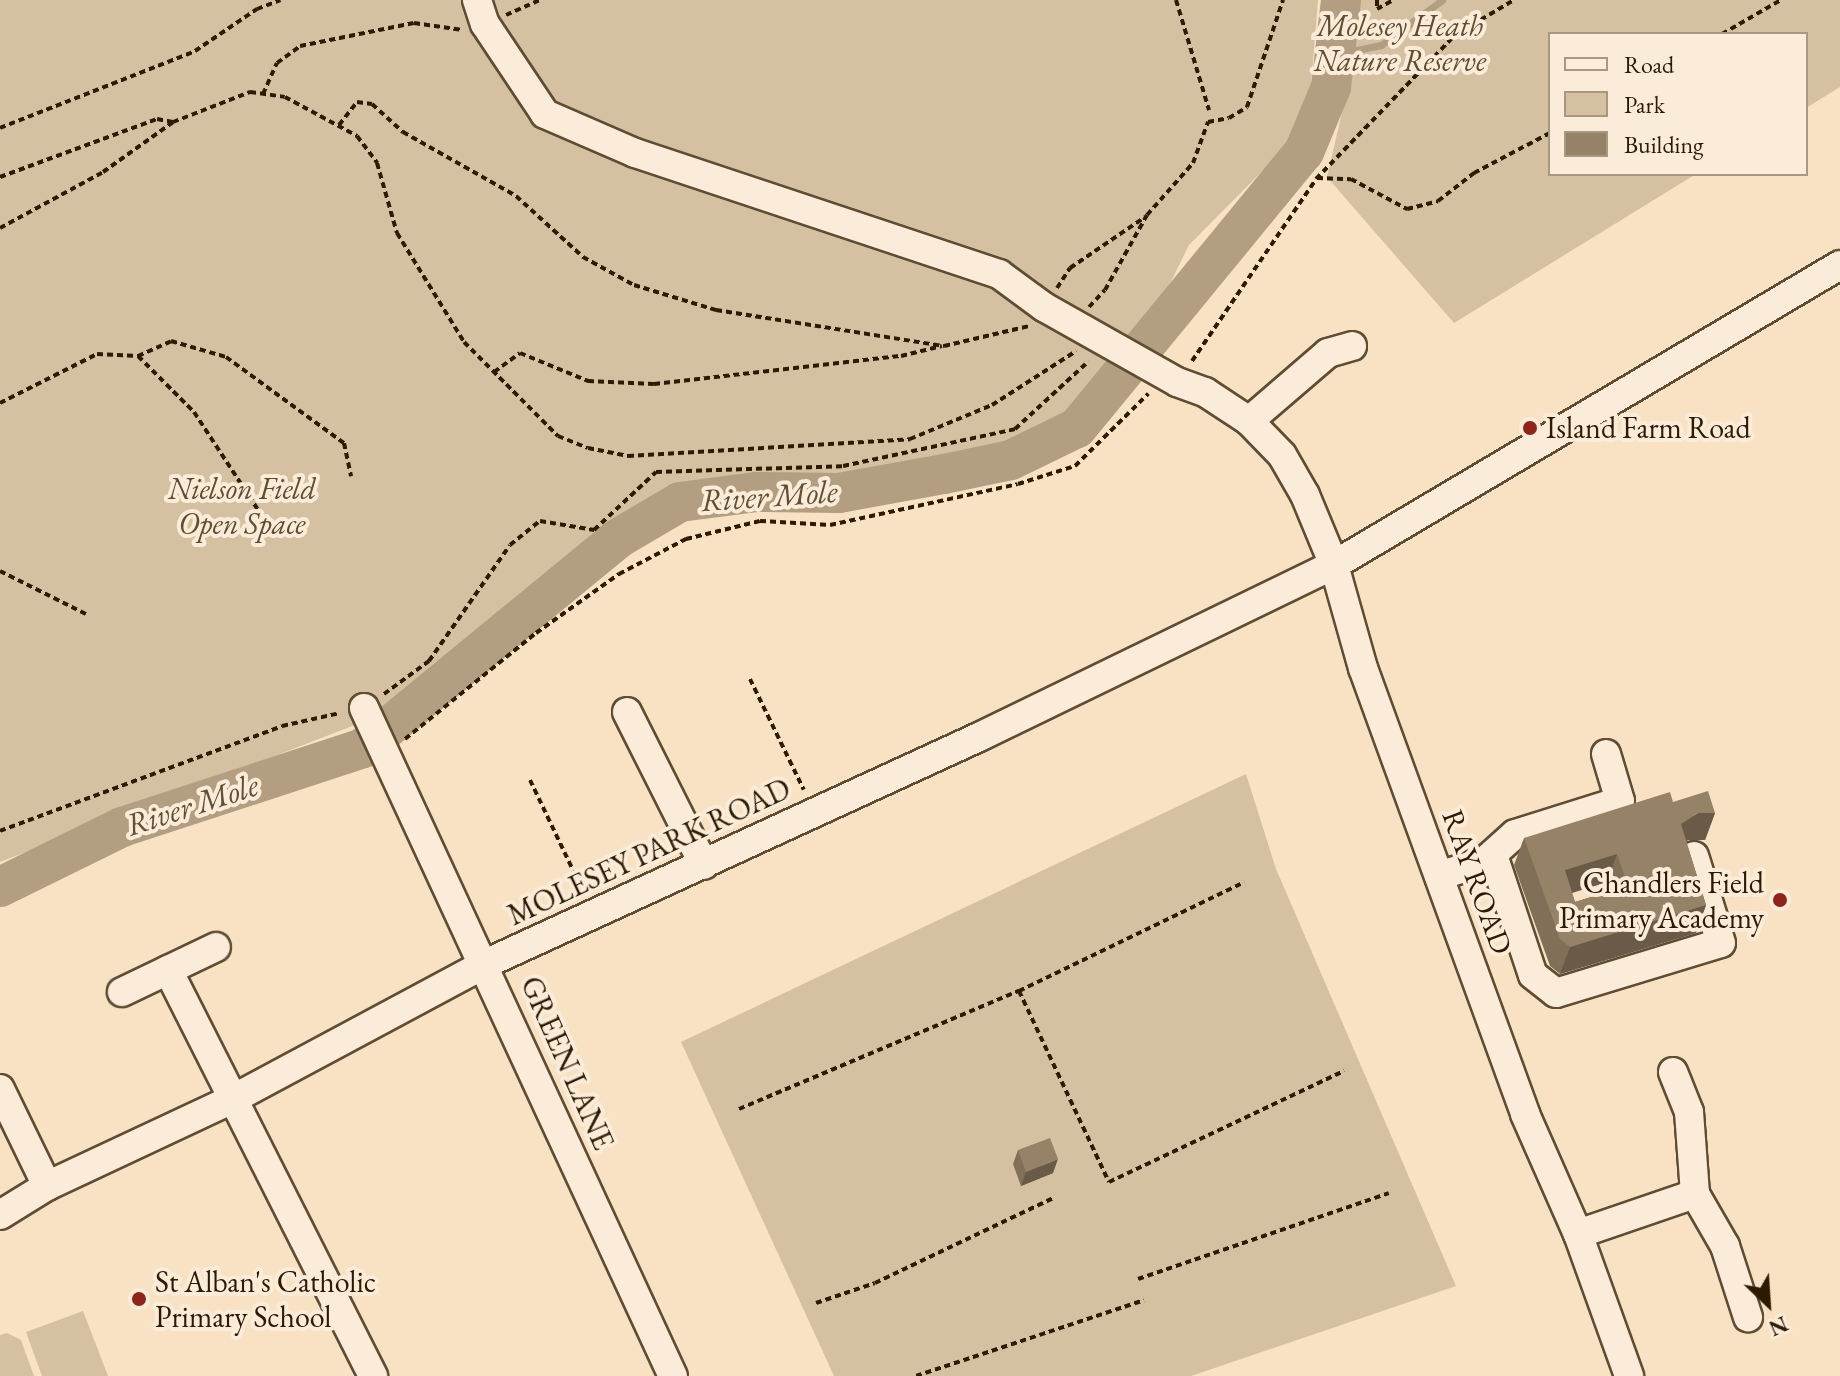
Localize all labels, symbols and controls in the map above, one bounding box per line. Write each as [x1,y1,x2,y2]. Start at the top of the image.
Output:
park label: Molesey Heath Nature Reserve [1314,8,1486,78]
legend [1548,32,1808,176]
text: Road [1624,49,1674,80]
text: Park [1624,89,1665,120]
text: Building [1624,129,1704,160]
place label: Island Farm Road [1546,410,1751,446]
marker: Island Farm Road [1521,419,1539,437]
park label: Nielson Field Open Space [168,471,316,542]
water label: River Mole [699,472,839,520]
water label: River Mole [121,766,263,844]
street label: MOLESEY PARK ROAD [502,771,796,933]
street label: RAY ROAD [1434,805,1520,959]
place label: Chandlers Field Primary Academy [1559,865,1764,936]
marker: Chandlers Field Primary Academy [1771,891,1789,909]
street label: GREEN LANE [513,971,621,1155]
place label: St Alban's Catholic Primary School [155,1264,376,1334]
north arrow [1728,1264,1808,1344]
marker: St Alban's Catholic Primary School [130,1290,148,1308]
text: N [1764,1309,1793,1343]

